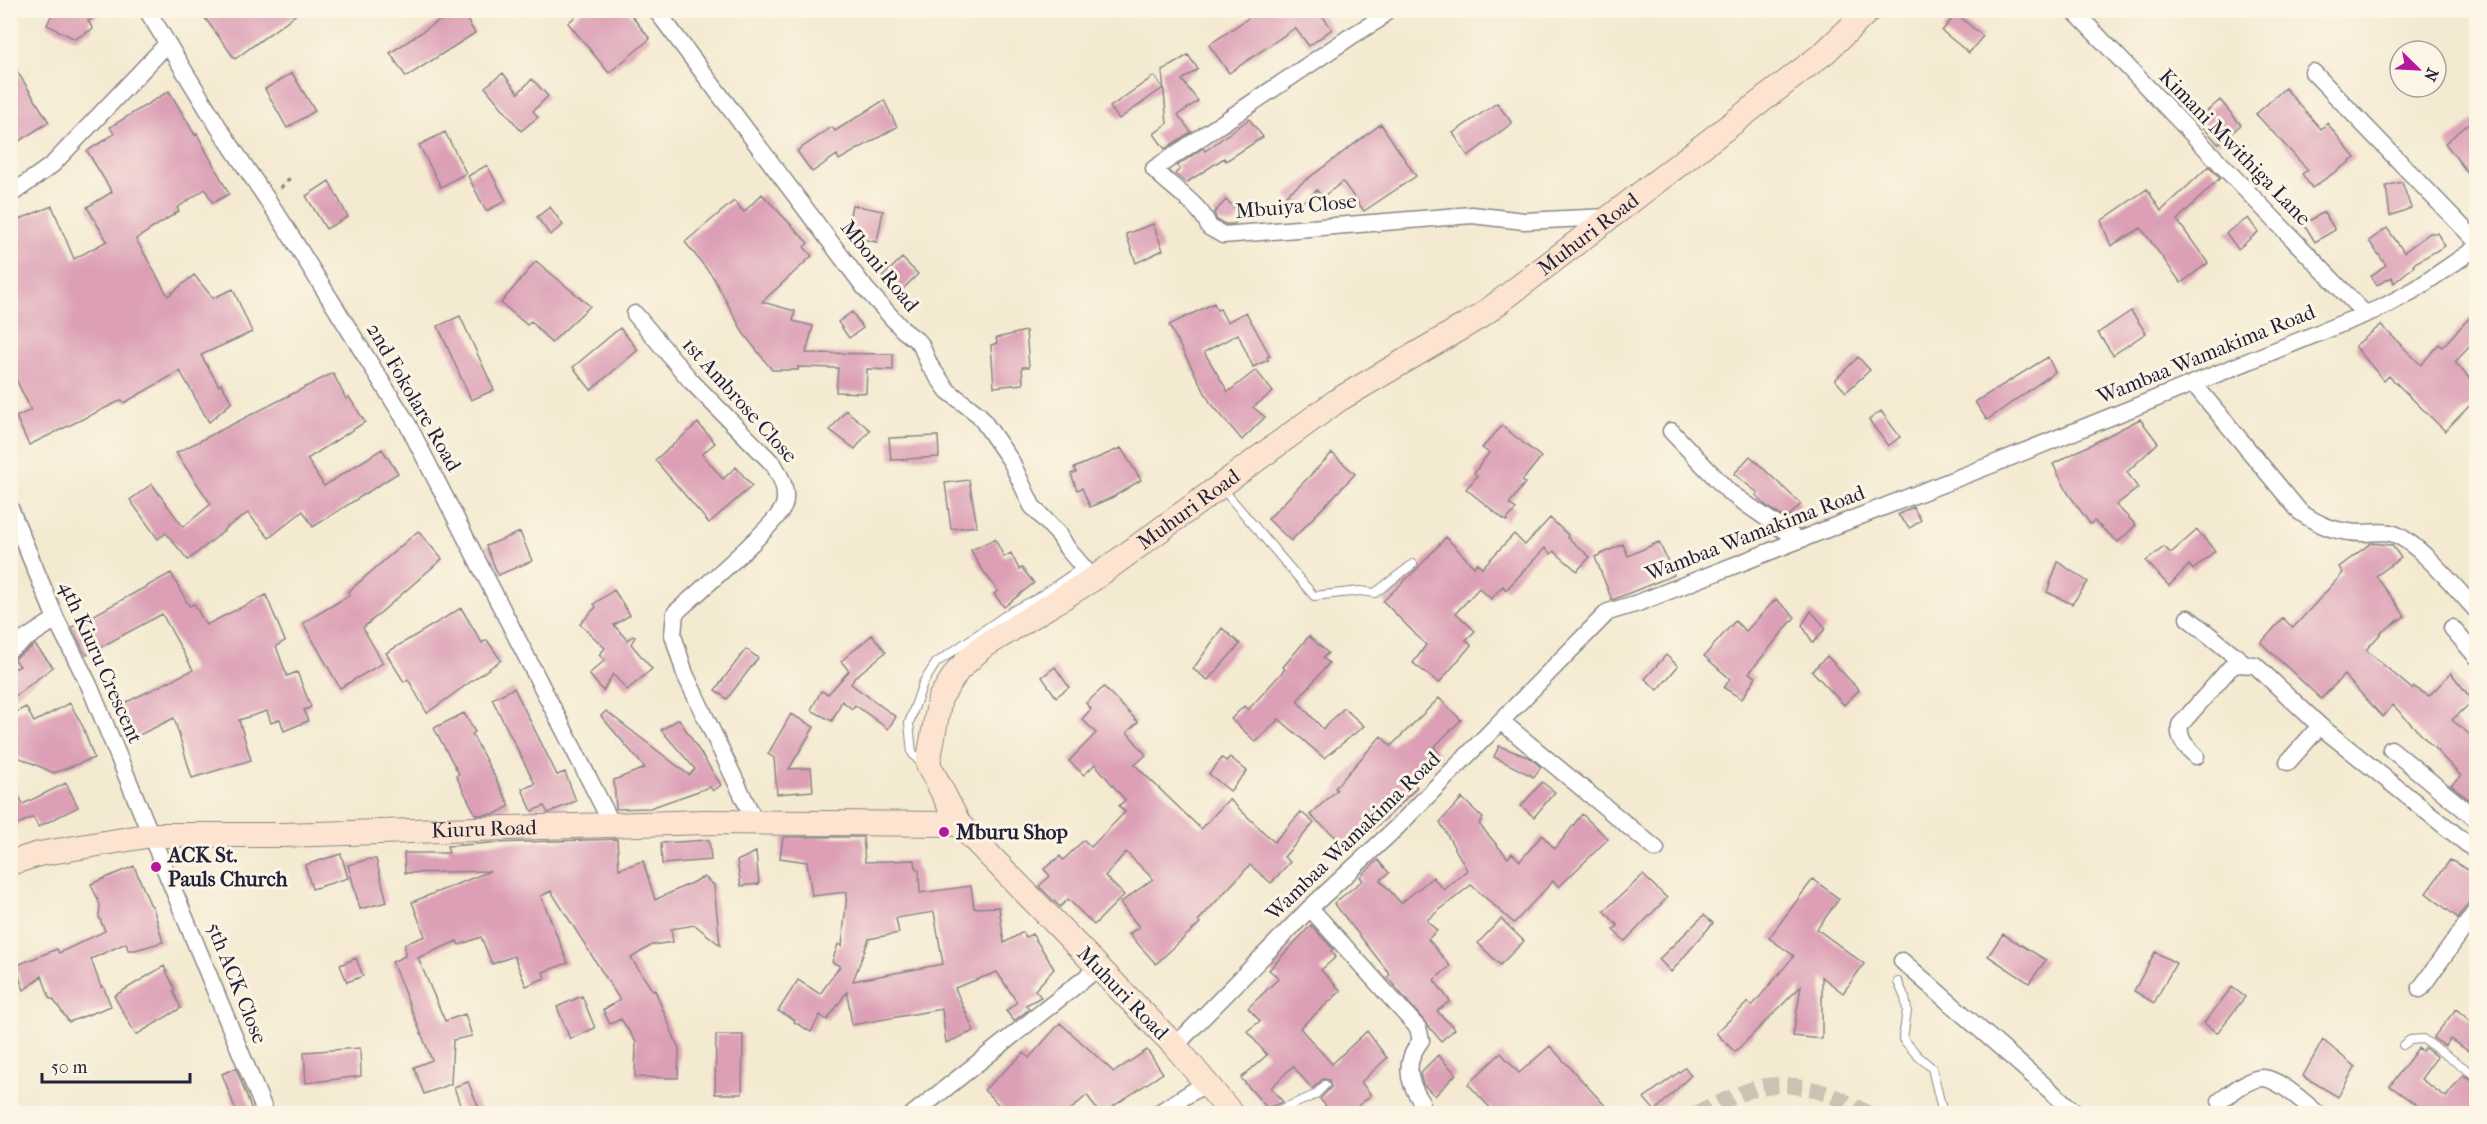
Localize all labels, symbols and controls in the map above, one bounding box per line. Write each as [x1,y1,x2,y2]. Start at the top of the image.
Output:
north arrow [2388,39,2448,99]
street label: Kimani Mwithiga Lane [2154,64,2316,230]
text: N [2420,65,2442,85]
street label: Muhuri Road [1533,187,1644,280]
street label: Mbuiya Close [1234,189,1358,223]
street label: Mboni Road [836,216,924,317]
street label: Wambaa Wamakima Road [2093,299,2319,409]
street label: 2nd Fokolare Road [362,318,467,476]
street label: 1st Ambrose Close [678,333,802,467]
street label: Muhuri Road [1133,464,1245,555]
street label: Wambaa Wamakima Road [1641,480,1868,586]
street label: 4th Kiuru Crescent [54,577,148,747]
street label: Wambaa Wamakima Road [1260,746,1445,926]
street label: Kiuru Road [431,815,538,842]
place label: Mburu Shop [955,820,1069,844]
marker: Mburu Shop [937,825,951,839]
place label: ACK St. Pauls Church [166,843,288,891]
marker: ACK St. Pauls Church [149,860,163,874]
street label: 5th ACK Close [202,919,272,1047]
street label: Muhuri Road [1072,941,1174,1045]
scale bar [42,1046,190,1084]
text: 50 m [51,1057,88,1078]

